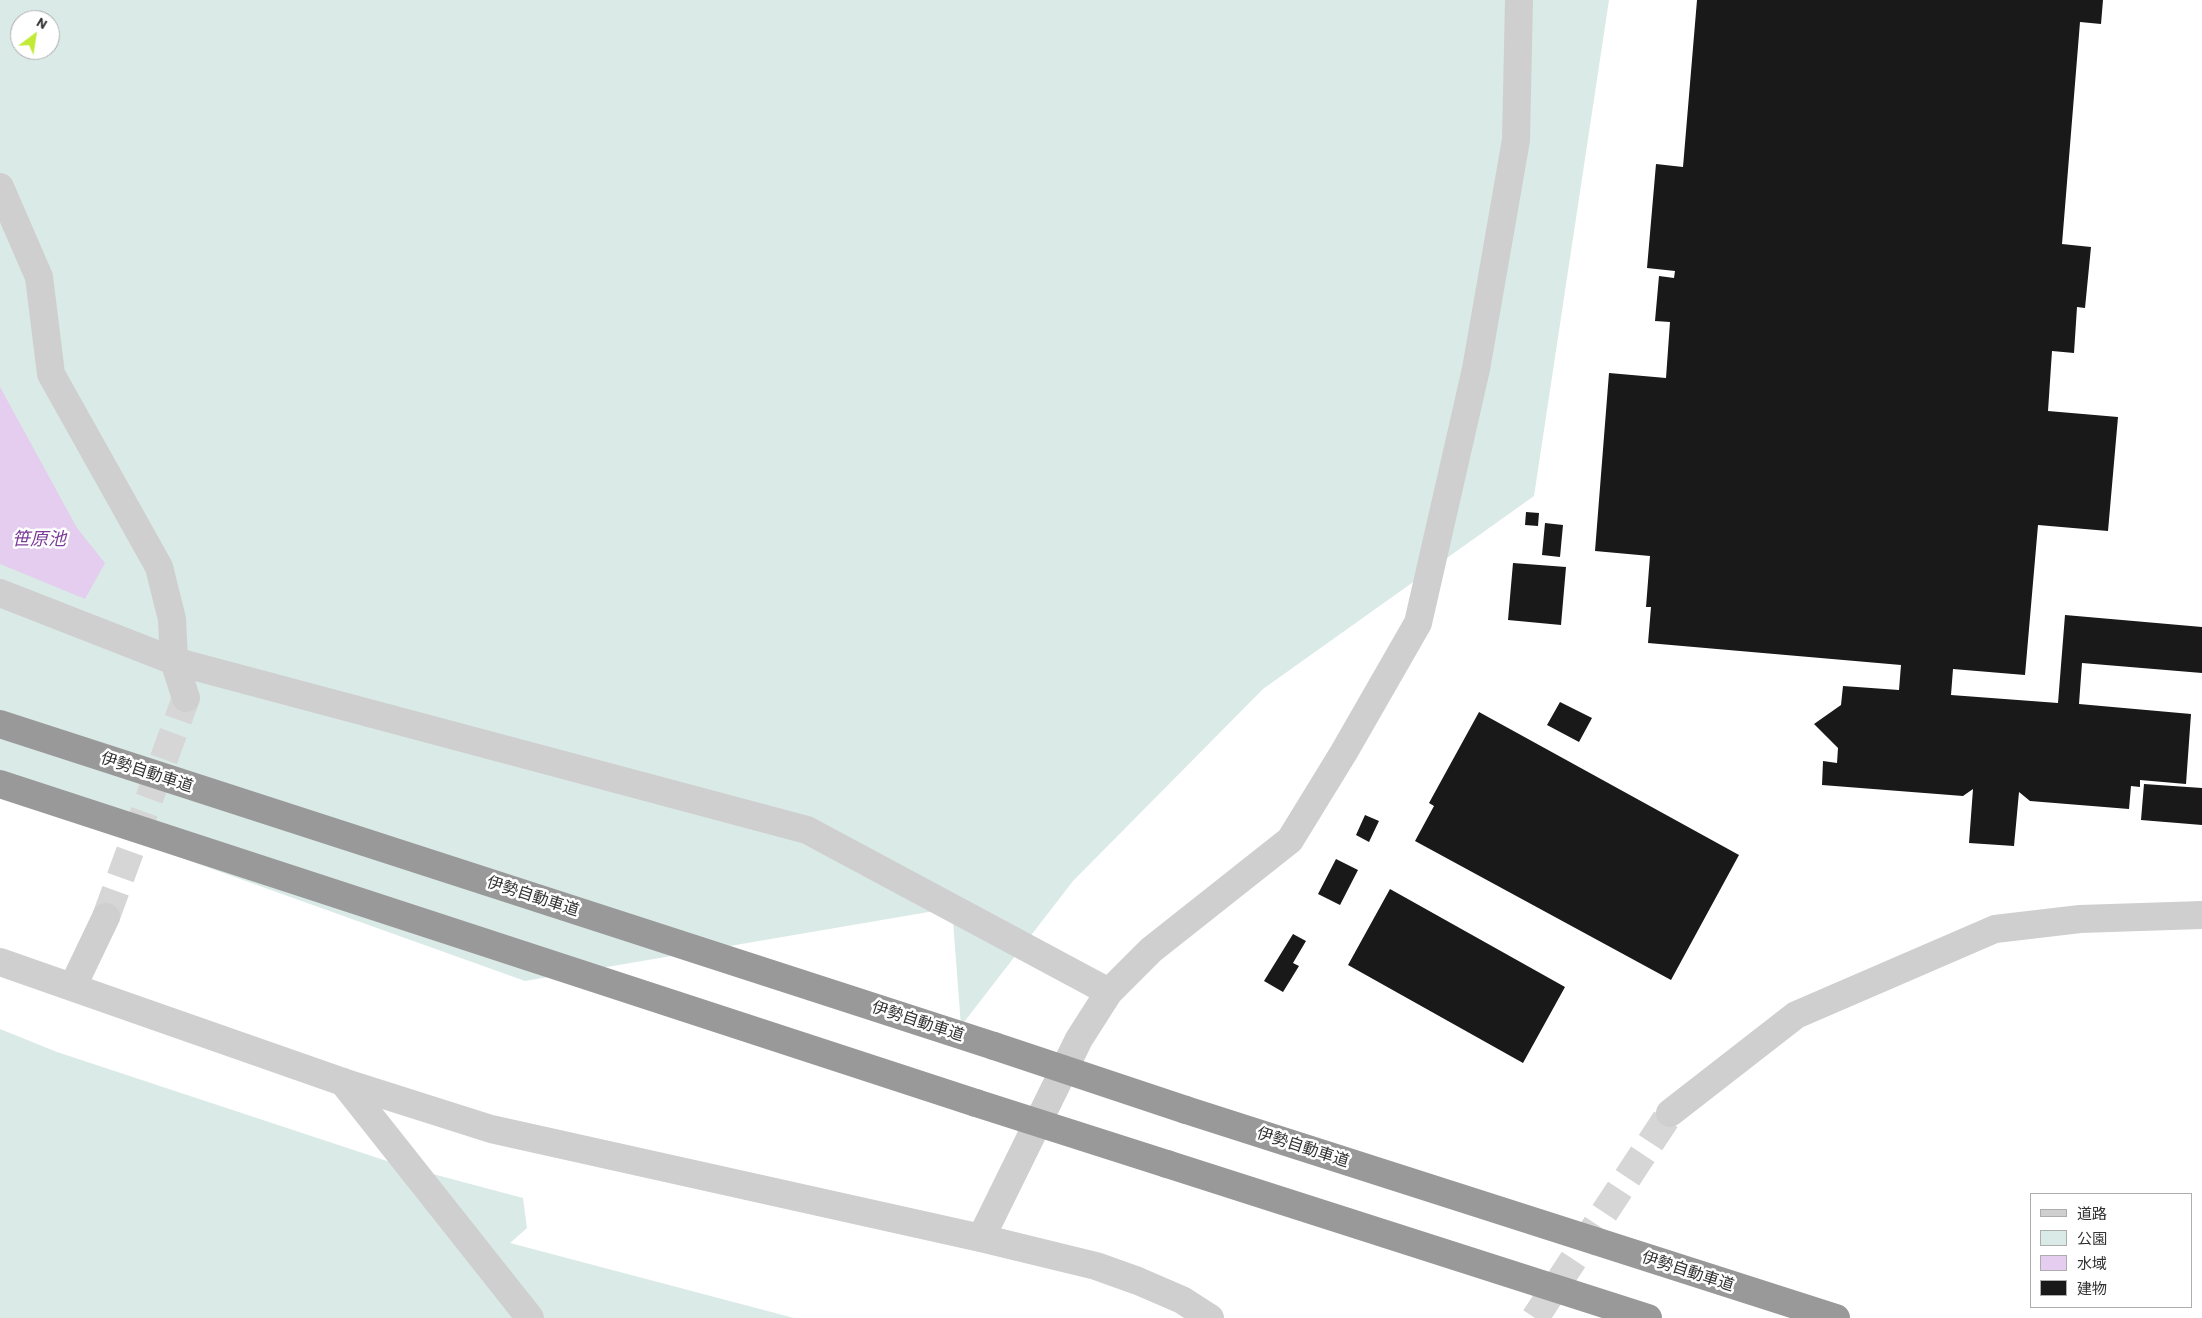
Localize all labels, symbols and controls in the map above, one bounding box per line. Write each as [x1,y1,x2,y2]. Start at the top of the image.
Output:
north arrow [10,10,60,60]
text: N [34,13,51,32]
water label: 笹原池 [12,528,66,550]
street label: 伊勢自動車道 [98,748,196,796]
street label: 伊勢自動車道 [484,872,582,920]
street label: 伊勢自動車道 [869,997,967,1045]
street label: 伊勢自動車道 [1254,1123,1352,1171]
legend [2030,1193,2192,1308]
text: 道路 [2077,1204,2107,1222]
text: 公園 [2077,1229,2107,1247]
street label: 伊勢自動車道 [1639,1247,1737,1295]
text: 水域 [2077,1254,2107,1272]
text: 建物 [2077,1279,2107,1297]

